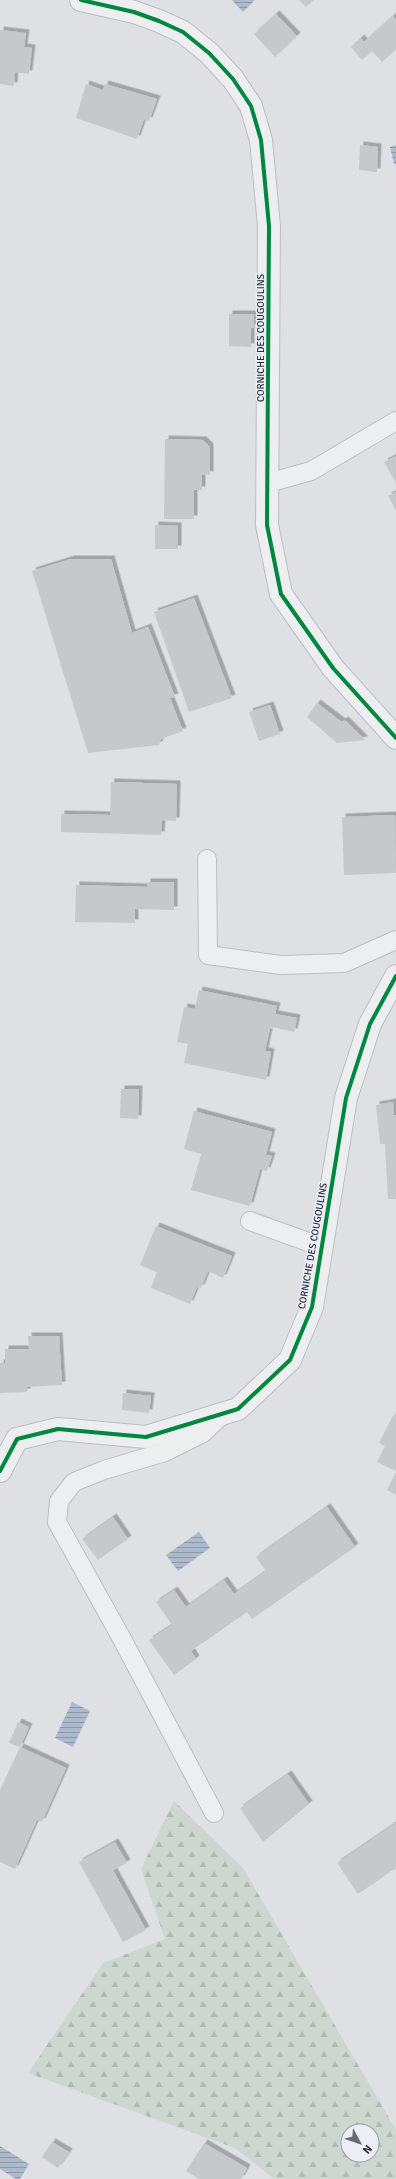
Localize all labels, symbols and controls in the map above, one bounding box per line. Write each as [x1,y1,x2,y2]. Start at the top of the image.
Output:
street label: CORNICHE DES COUGOULINS [255,274,267,402]
street label: CORNICHE DES COUGOULINS [296,1181,330,1310]
north arrow [340,2123,380,2163]
text: N [360,2142,375,2156]

